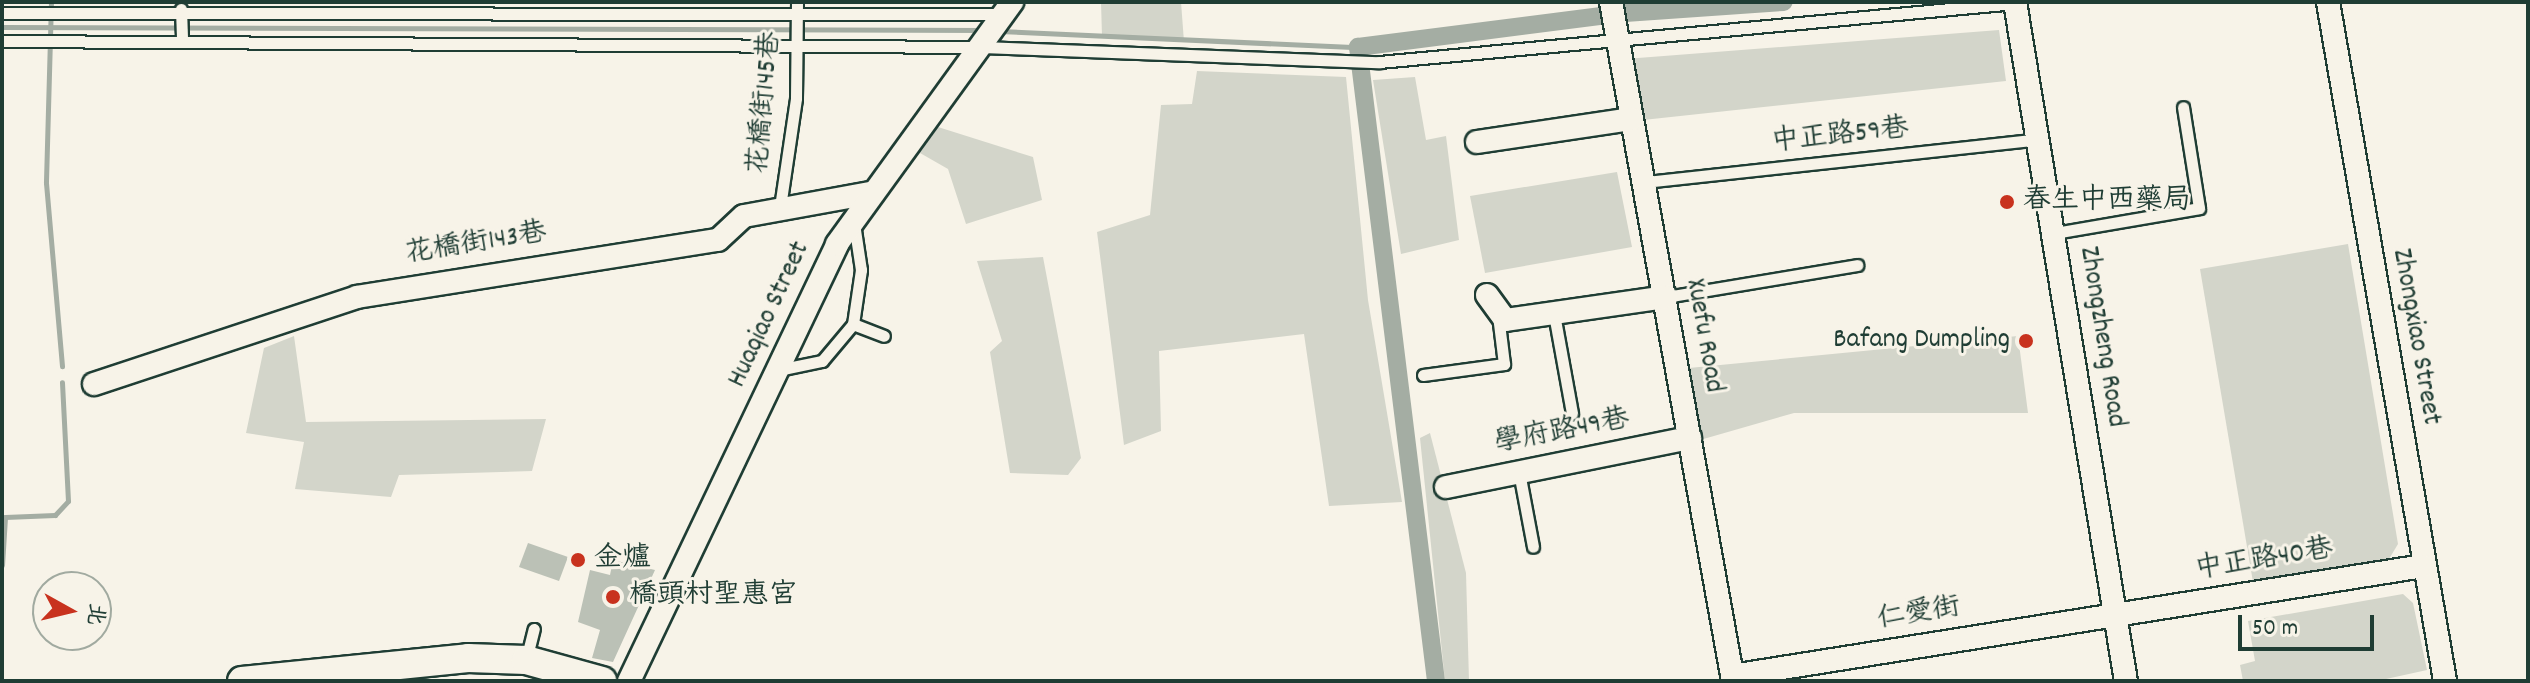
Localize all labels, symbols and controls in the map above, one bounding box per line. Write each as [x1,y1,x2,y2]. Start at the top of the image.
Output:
street label: 花橋街145巷 [743,30,789,176]
street label: 中正路59巷 [1770,113,1910,161]
place label: 春生中西藥局 [2023,185,2191,219]
marker: 春生中西藥局 [1998,193,2016,211]
street label: 花橋街143巷 [403,217,549,273]
street label: Huaqiao Street [722,237,818,393]
street label: Zhongzheng Road [2070,244,2132,430]
street label: Zhongxiao Street [2383,246,2447,428]
street label: Xuefu Road [1676,276,1730,396]
place label: Bafang Dumpling [1833,324,2010,358]
marker: Bafang Dumpling [2017,332,2035,350]
street label: 學府路49巷 [1492,403,1632,463]
street label: 中正路40巷 [2193,534,2335,588]
place label: 金爐 [594,543,650,577]
marker: 金爐 [569,551,587,569]
north arrow [32,571,112,651]
place label: 橋頭村聖惠宮 [629,580,797,614]
marker: 橋頭村聖惠宮 [604,588,622,606]
street label: 仁愛街 [1875,592,1963,638]
scale bar [2242,599,2378,649]
text: 北 [77,601,111,627]
text: 50 m [2252,612,2298,646]

